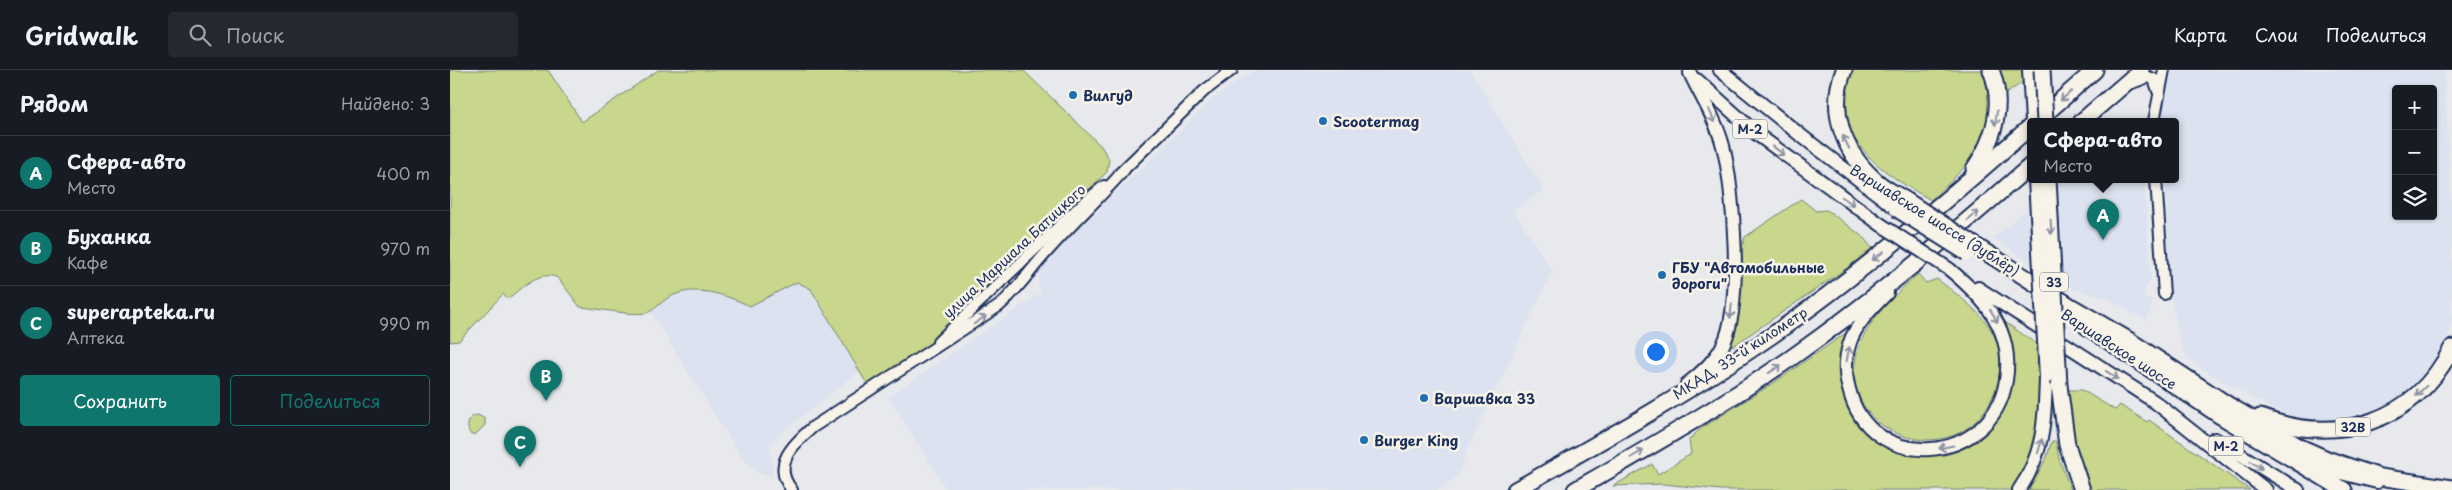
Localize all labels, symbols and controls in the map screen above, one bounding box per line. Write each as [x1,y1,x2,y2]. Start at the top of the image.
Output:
search box [168,12,518,57]
text: Gridwalk [25,17,138,53]
icon: search [186,21,214,49]
text: Поиск [226,21,284,49]
text: Карта [2174,21,2227,48]
text: Слои [2255,21,2298,48]
text: Поделиться [2326,21,2427,48]
place label: Вилгуд [1083,85,1133,106]
map controls [2392,85,2437,220]
button: + [2392,85,2437,130]
text: Рядом [20,87,88,119]
marker: Вилгуд [1067,89,1079,101]
one-way arrow [2060,90,2073,101]
text: Найдено: 3 [341,91,430,115]
one-way arrow [1707,108,1717,123]
one-way arrow [1991,109,2001,125]
place label: Scootermag [1333,111,1419,132]
marker: Scootermag [1317,115,1329,127]
popup [2027,118,2179,183]
road number: М-2 [1732,120,1768,138]
text: Сфера-авто [2044,125,2162,153]
button: − [2392,130,2437,175]
one-way arrow [1841,134,1851,149]
one-way arrow [1772,146,1786,156]
text: Сфера-авто [67,147,186,175]
text: Место [2044,153,2092,177]
street label: Варшавское шоссе (дублёр) [1846,159,2024,281]
text: A [30,161,42,185]
text: 400 m [377,161,430,185]
text: Место [67,175,116,199]
button: layers [2392,175,2437,220]
street label: улица Маршала Батицкого [938,179,1090,323]
one-way arrow [1840,196,1854,206]
pin: A [2087,199,2119,240]
one-way arrow [1966,211,1979,222]
one-way arrow [2046,219,2055,235]
text: Буханка [67,222,151,250]
text: B [31,236,41,260]
text: 970 m [380,236,430,260]
text: Кафе [67,250,108,274]
one-way arrow [1872,251,1885,262]
place label: ГБУ "Автомобильные дороги" [1672,257,1825,294]
marker: ГБУ "Автомобильные дороги" [1656,269,1668,281]
road number: 33 [2040,272,2068,292]
text: superapteka.ru [67,297,215,325]
street label: МКАД, 33-й километр [1669,302,1811,404]
one-way arrow [1726,303,1736,319]
street label: Варшавское шоссе [2057,304,2181,394]
one-way arrow [1990,309,2000,323]
text: C [30,311,42,335]
text: 990 m [379,311,430,335]
one-way arrow [973,315,987,325]
text: Аптека [67,325,124,349]
your location [1643,339,1669,365]
one-way arrow [1844,346,1853,362]
pin: B [530,360,562,401]
one-way arrow [1768,363,1782,373]
one-way arrow [2105,370,2119,380]
button: Сохранить [20,375,220,426]
button: Поделиться [230,375,430,426]
one-way arrow [2414,385,2427,397]
place label: Варшавка 33 [1434,388,1535,409]
marker: Варшавка 33 [1418,392,1430,404]
road number: 32B [2336,418,2370,437]
pin: C [504,426,536,467]
place label: Burger King [1374,430,1458,451]
marker: Burger King [1358,434,1370,446]
road number: М-2 [2208,436,2244,456]
one-way arrow [2036,439,2045,455]
one-way arrow [1939,443,1955,452]
one-way arrow [1629,448,1643,458]
one-way arrow [2249,460,2263,470]

